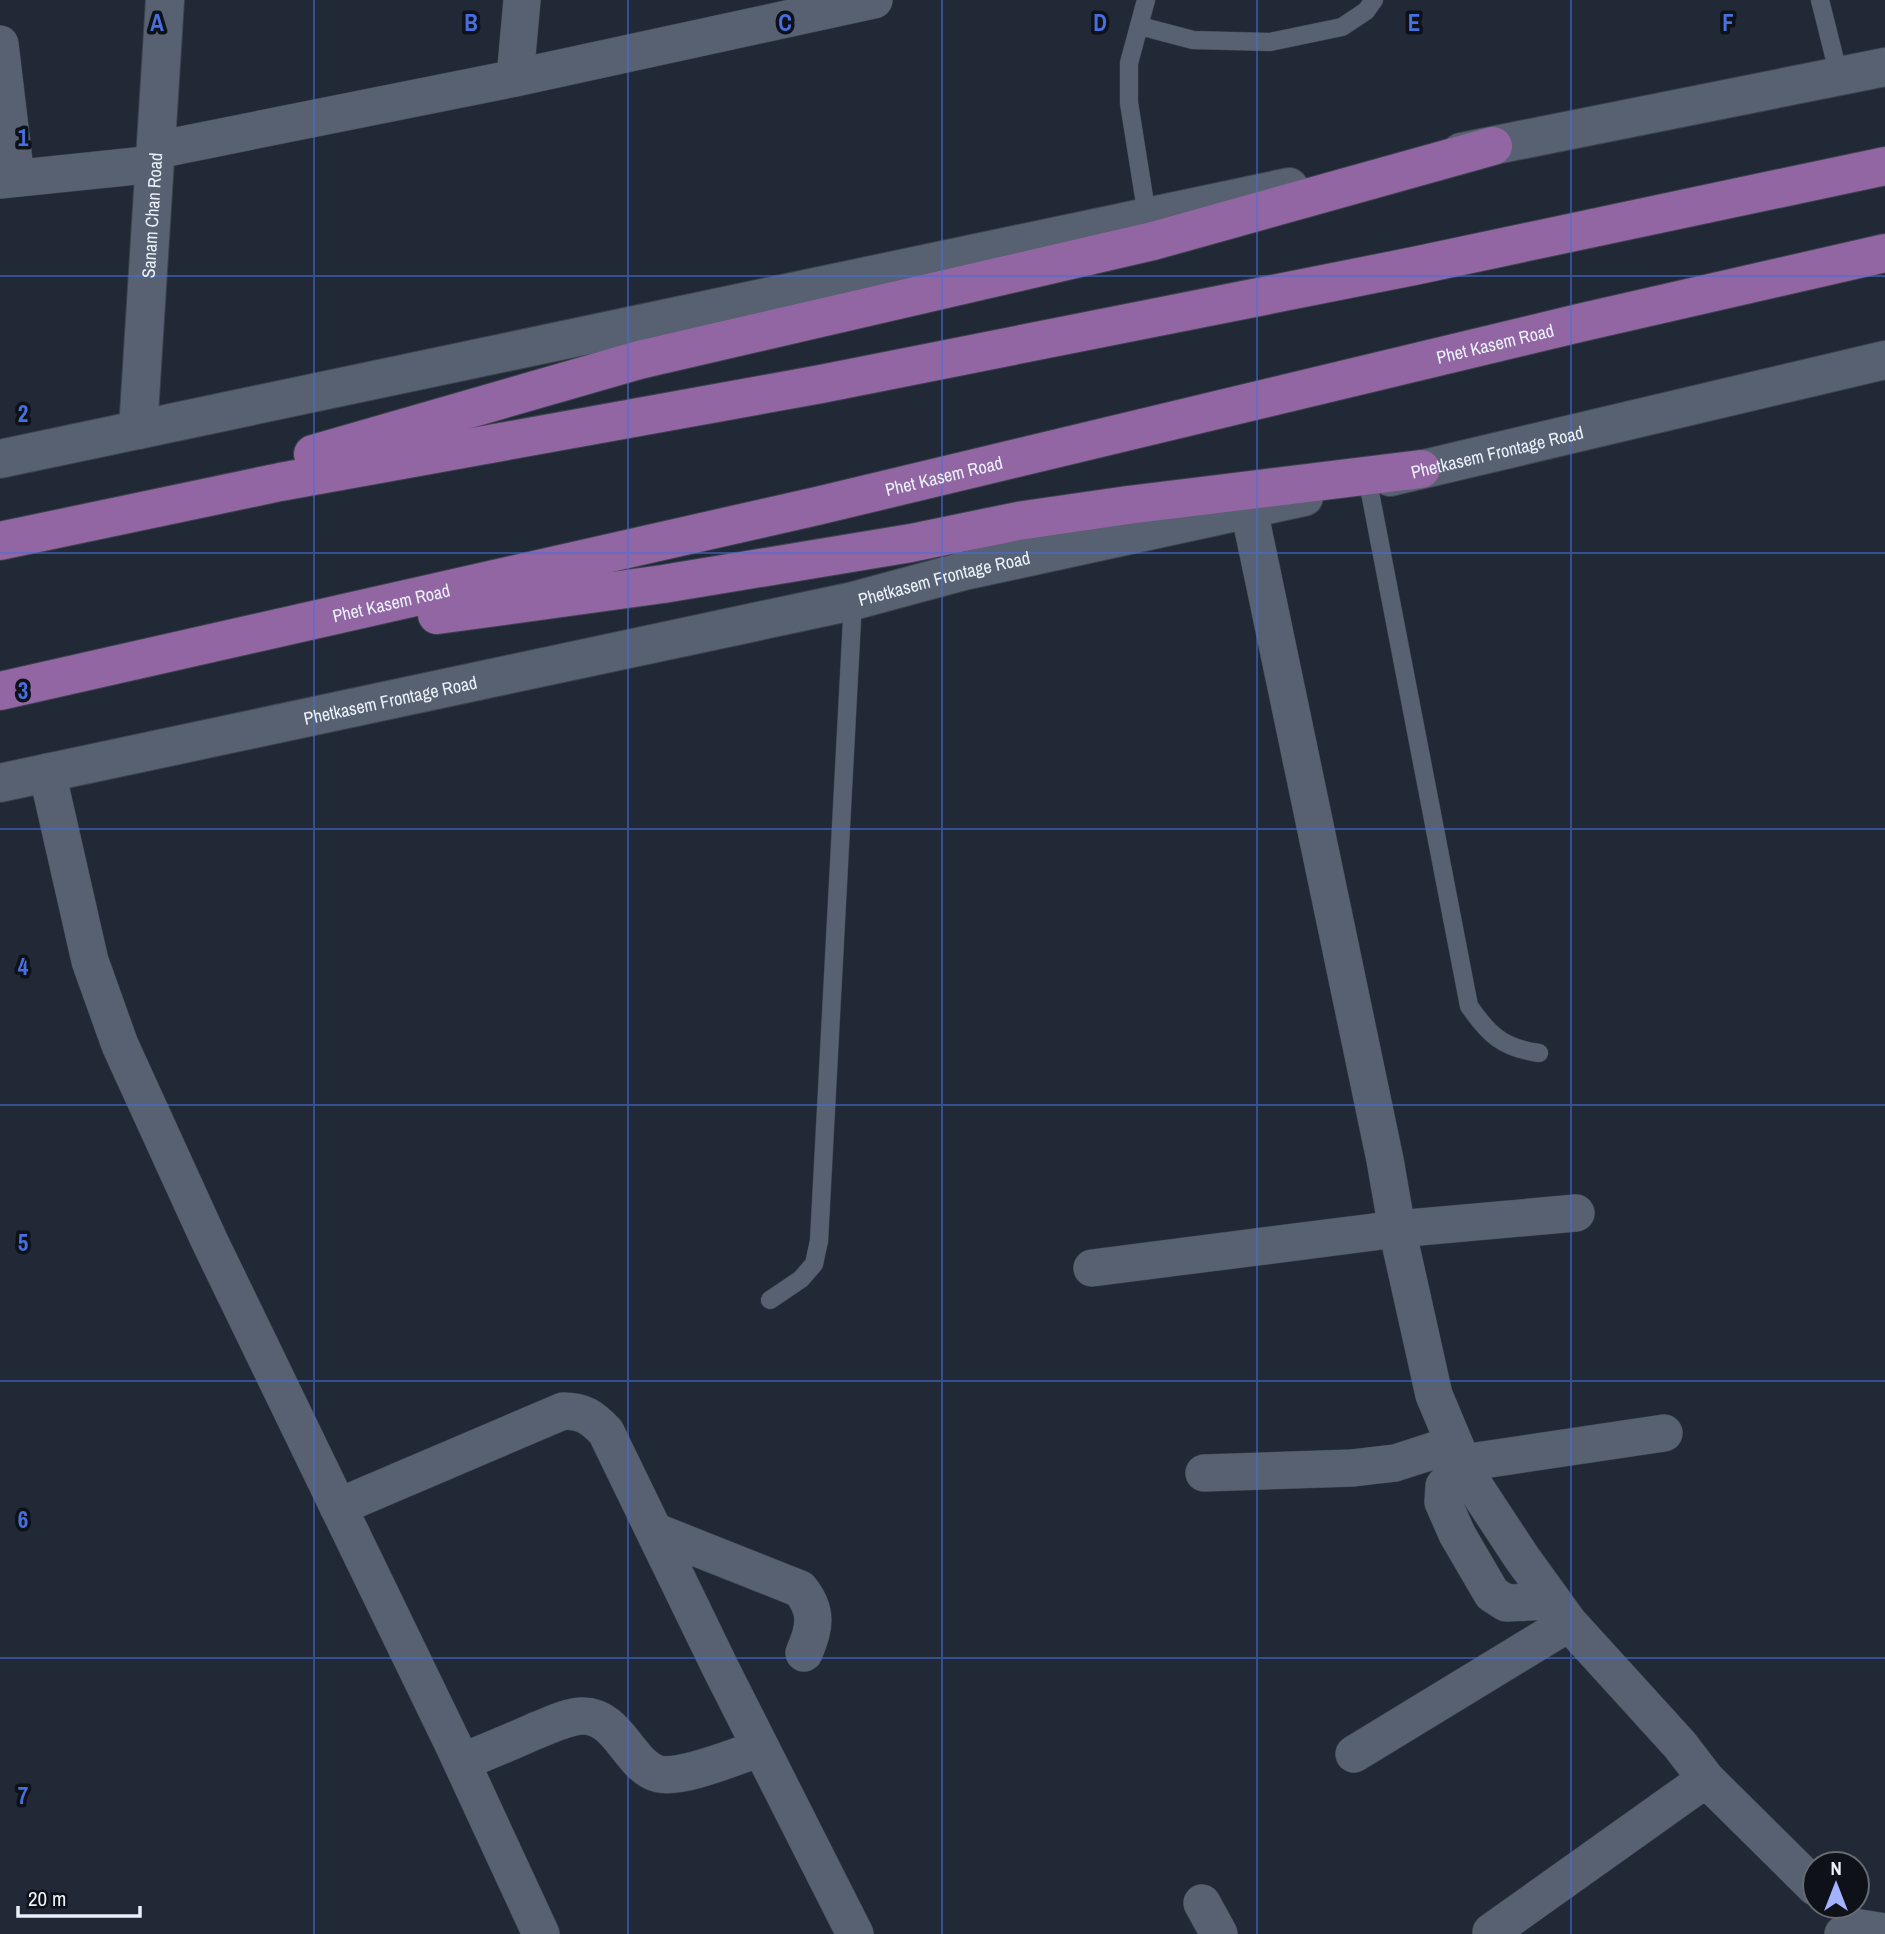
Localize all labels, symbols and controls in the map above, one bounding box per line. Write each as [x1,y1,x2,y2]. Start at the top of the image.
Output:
text: A [150,7,164,38]
text: B [464,7,478,38]
text: C [778,7,792,38]
text: D [1093,7,1107,38]
text: E [1408,7,1420,38]
text: F [1722,7,1734,38]
text: 1 [18,122,29,153]
street label: Sanam Chan Road [135,152,168,279]
street label: Phet Kasem Road [1434,317,1556,369]
text: 2 [18,398,28,429]
street label: Phetkasem Frontage Road [1408,419,1586,484]
street label: Phet Kasem Road [882,449,1005,502]
street label: Phetkasem Frontage Road [855,545,1032,612]
street label: Phet Kasem Road [330,577,452,628]
street label: Phetkasem Frontage Road [301,669,479,730]
text: 3 [18,675,28,706]
text: 4 [18,951,29,982]
text: 5 [18,1227,28,1258]
text: 6 [18,1504,28,1535]
text: 7 [18,1780,28,1811]
north arrow [1801,1850,1871,1920]
text: N [1830,1855,1842,1881]
scale bar [18,1874,140,1918]
text: 20 m [28,1884,66,1913]

